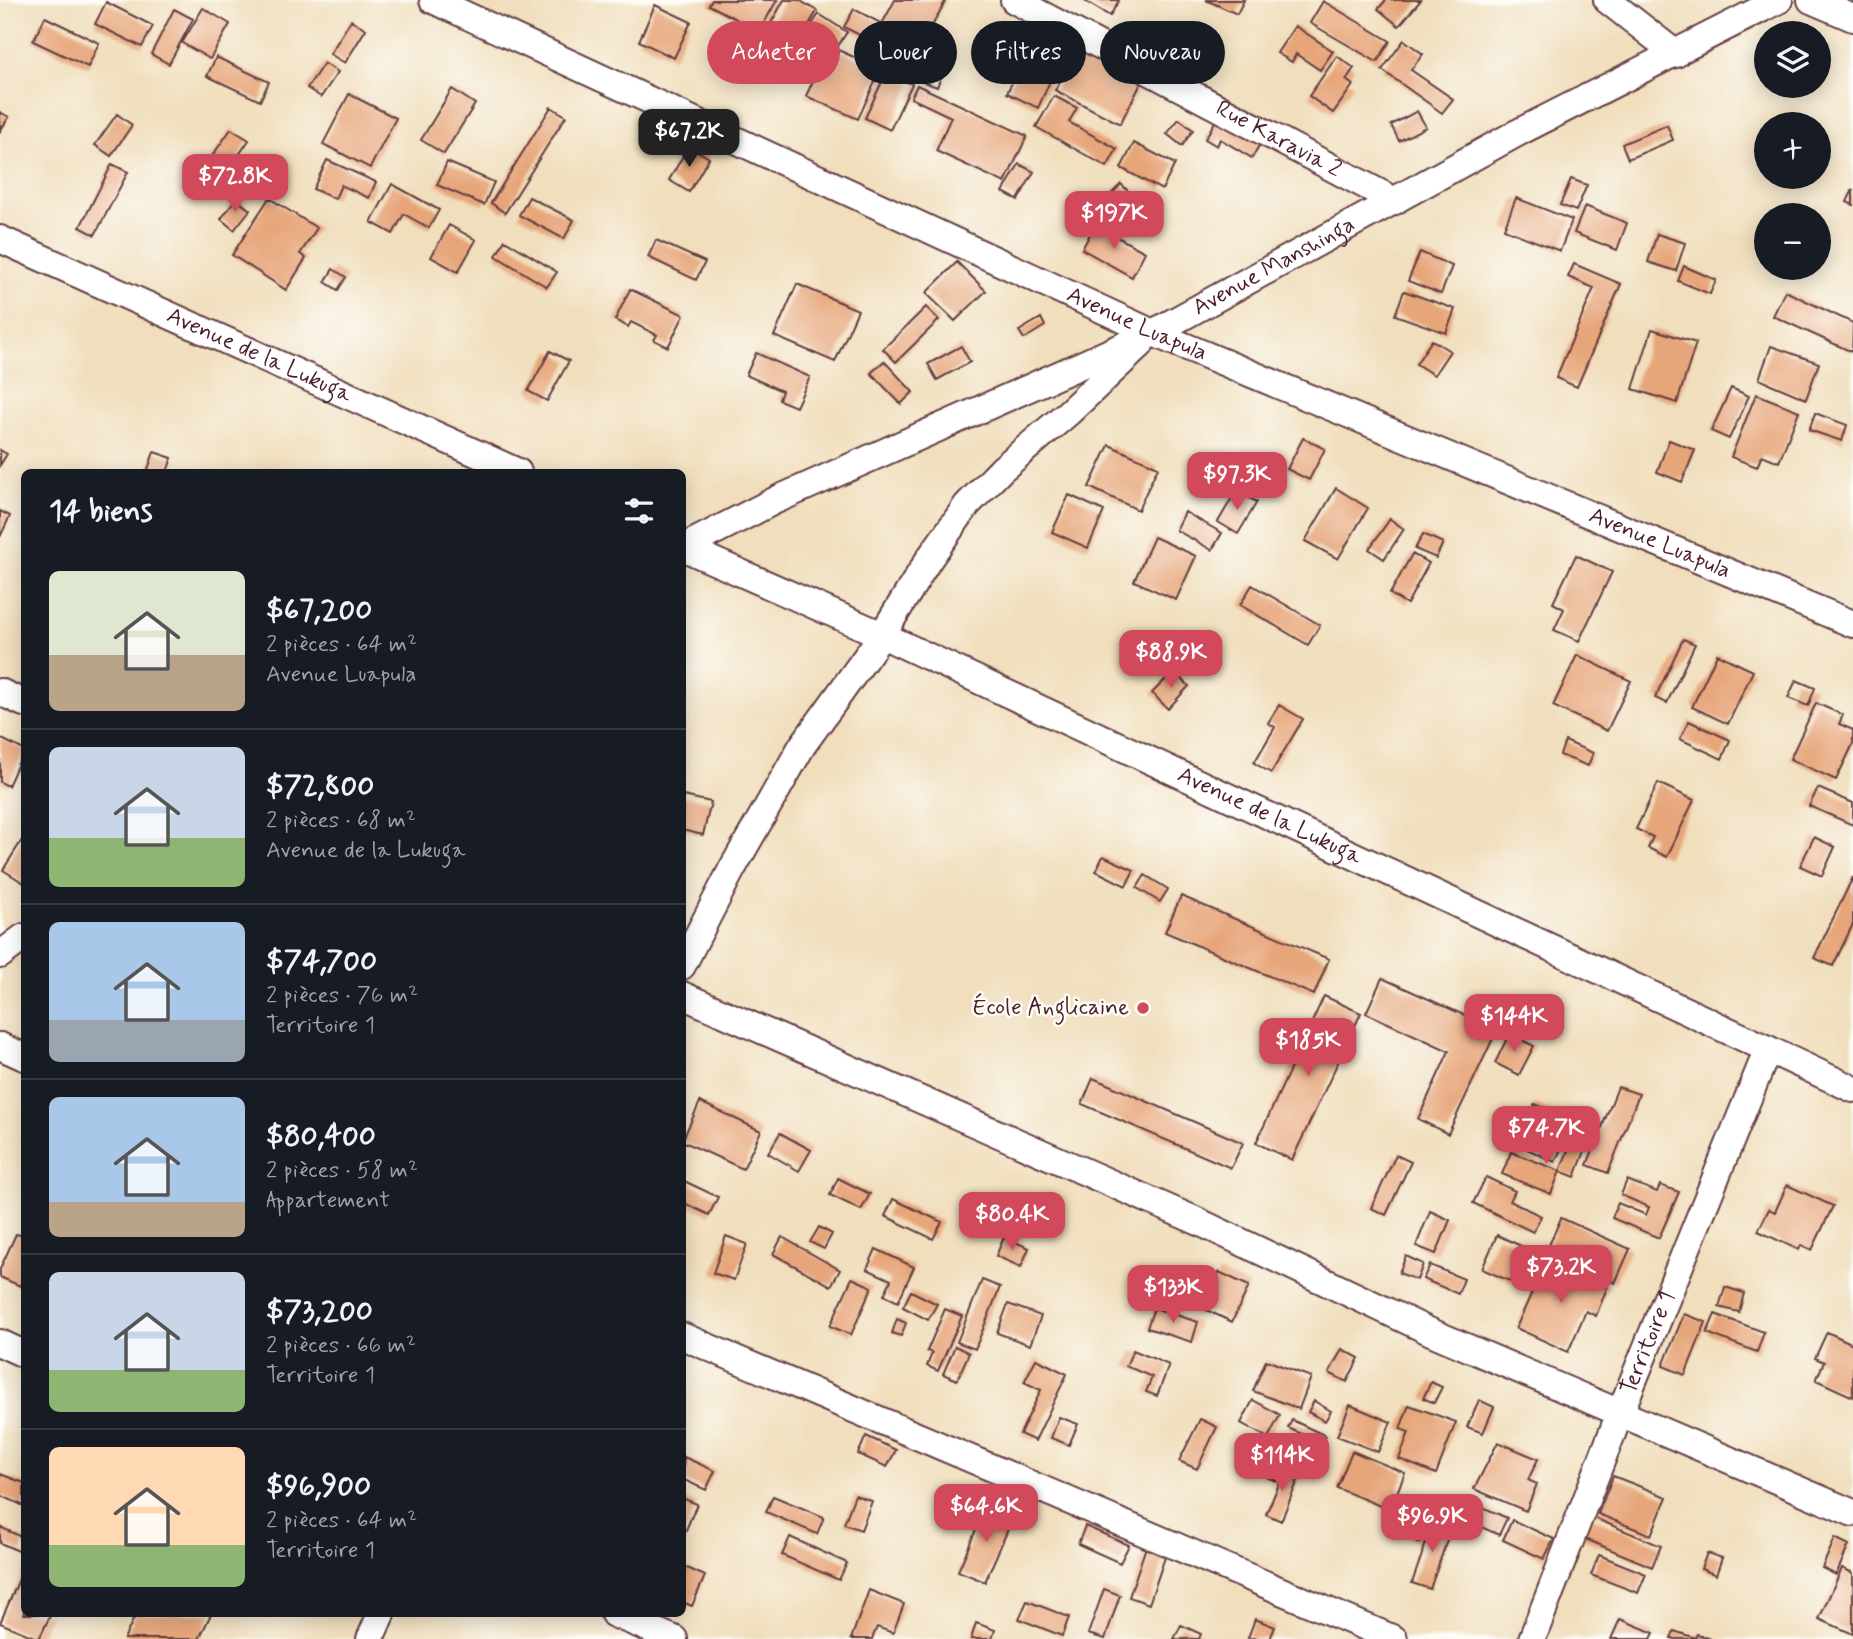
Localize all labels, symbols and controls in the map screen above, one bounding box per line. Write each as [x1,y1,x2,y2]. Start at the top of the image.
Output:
chip: Acheter [707,21,840,84]
chip: Louer [854,21,957,84]
chip: Filtres [971,21,1086,84]
chip: Nouveau [1100,21,1225,84]
map controls [1754,21,1831,280]
button: layers [1754,21,1831,98]
street label: Rue Karavia 2 [1210,94,1347,185]
pin: $67.2K [632,110,746,169]
button: + [1754,112,1831,189]
text: $67.2K [654,117,724,147]
pin: $72.8K [178,154,292,214]
text: $72.8K [198,162,272,192]
pin: $197K [1065,191,1163,251]
text: $197K [1081,199,1147,229]
button: − [1754,203,1831,280]
street label: Avenue Manshinga [1188,210,1360,323]
street label: Avenue Luapula [1062,280,1211,369]
street label: Avenue de la Lukuga [162,301,356,410]
pin: $97.3K [1180,452,1294,512]
text: $97.3K [1203,460,1271,490]
text: 14 biens [49,492,153,531]
icon: filters [620,492,658,530]
street label: Avenue Luapula [1584,501,1735,586]
text: $67,200 [266,591,372,630]
icon: home [105,599,189,683]
text: 2 pièces · 64 m² [266,630,417,660]
pin: $88.9K [1114,630,1228,690]
text: $88.9K [1135,638,1207,668]
text: Avenue Luapula [266,660,417,690]
street label: Avenue de la Lukuga [1172,760,1366,872]
text: $72,800 [266,767,374,806]
icon: home [105,775,189,859]
text: 2 pièces · 68 m² [266,806,416,836]
text: Avenue de la Lukuga [266,836,466,866]
text: $74,700 [266,942,377,981]
icon: home [105,950,189,1034]
text: 2 pièces · 76 m² [266,981,418,1011]
place label: École Anglicaine [973,992,1129,1025]
pin: $144K [1465,995,1563,1054]
marker: École Anglicaine [1135,1000,1151,1016]
text: $144K [1480,1002,1548,1032]
text: Territoire 1 [266,1011,375,1041]
pin: $185K [1259,1018,1357,1078]
text: $185K [1275,1026,1341,1056]
pin: $74.7K [1489,1106,1603,1166]
text: $74.7K [1508,1114,1584,1144]
text: $80,400 [266,1117,376,1156]
icon: home [105,1125,189,1209]
text: 2 pièces · 58 m² [266,1156,418,1186]
text: Appartement [266,1186,390,1216]
pin: $80.4K [955,1192,1069,1252]
text: $80.4K [975,1200,1049,1230]
pin: $73.2K [1504,1246,1618,1305]
text: $73.2K [1526,1253,1596,1283]
pin: $133K [1124,1266,1222,1325]
text: $133K [1143,1273,1203,1303]
street label: Territoire 1 [1614,1287,1683,1399]
text: $73,200 [266,1292,373,1331]
icon: home [105,1300,189,1384]
text: 2 pièces · 66 m² [266,1331,416,1361]
text: Territoire 1 [266,1361,375,1391]
pin: $114K [1233,1434,1331,1493]
text: $114K [1250,1441,1314,1471]
text: $96,900 [266,1467,371,1506]
icon: home [105,1475,189,1559]
pin: $64.6K [929,1484,1043,1544]
text: $64.6K [950,1492,1022,1522]
pin: $96.9K [1375,1494,1489,1554]
text: $96.9K [1397,1502,1467,1532]
text: 2 pièces · 64 m² [266,1506,417,1536]
text: Territoire 1 [266,1536,375,1566]

